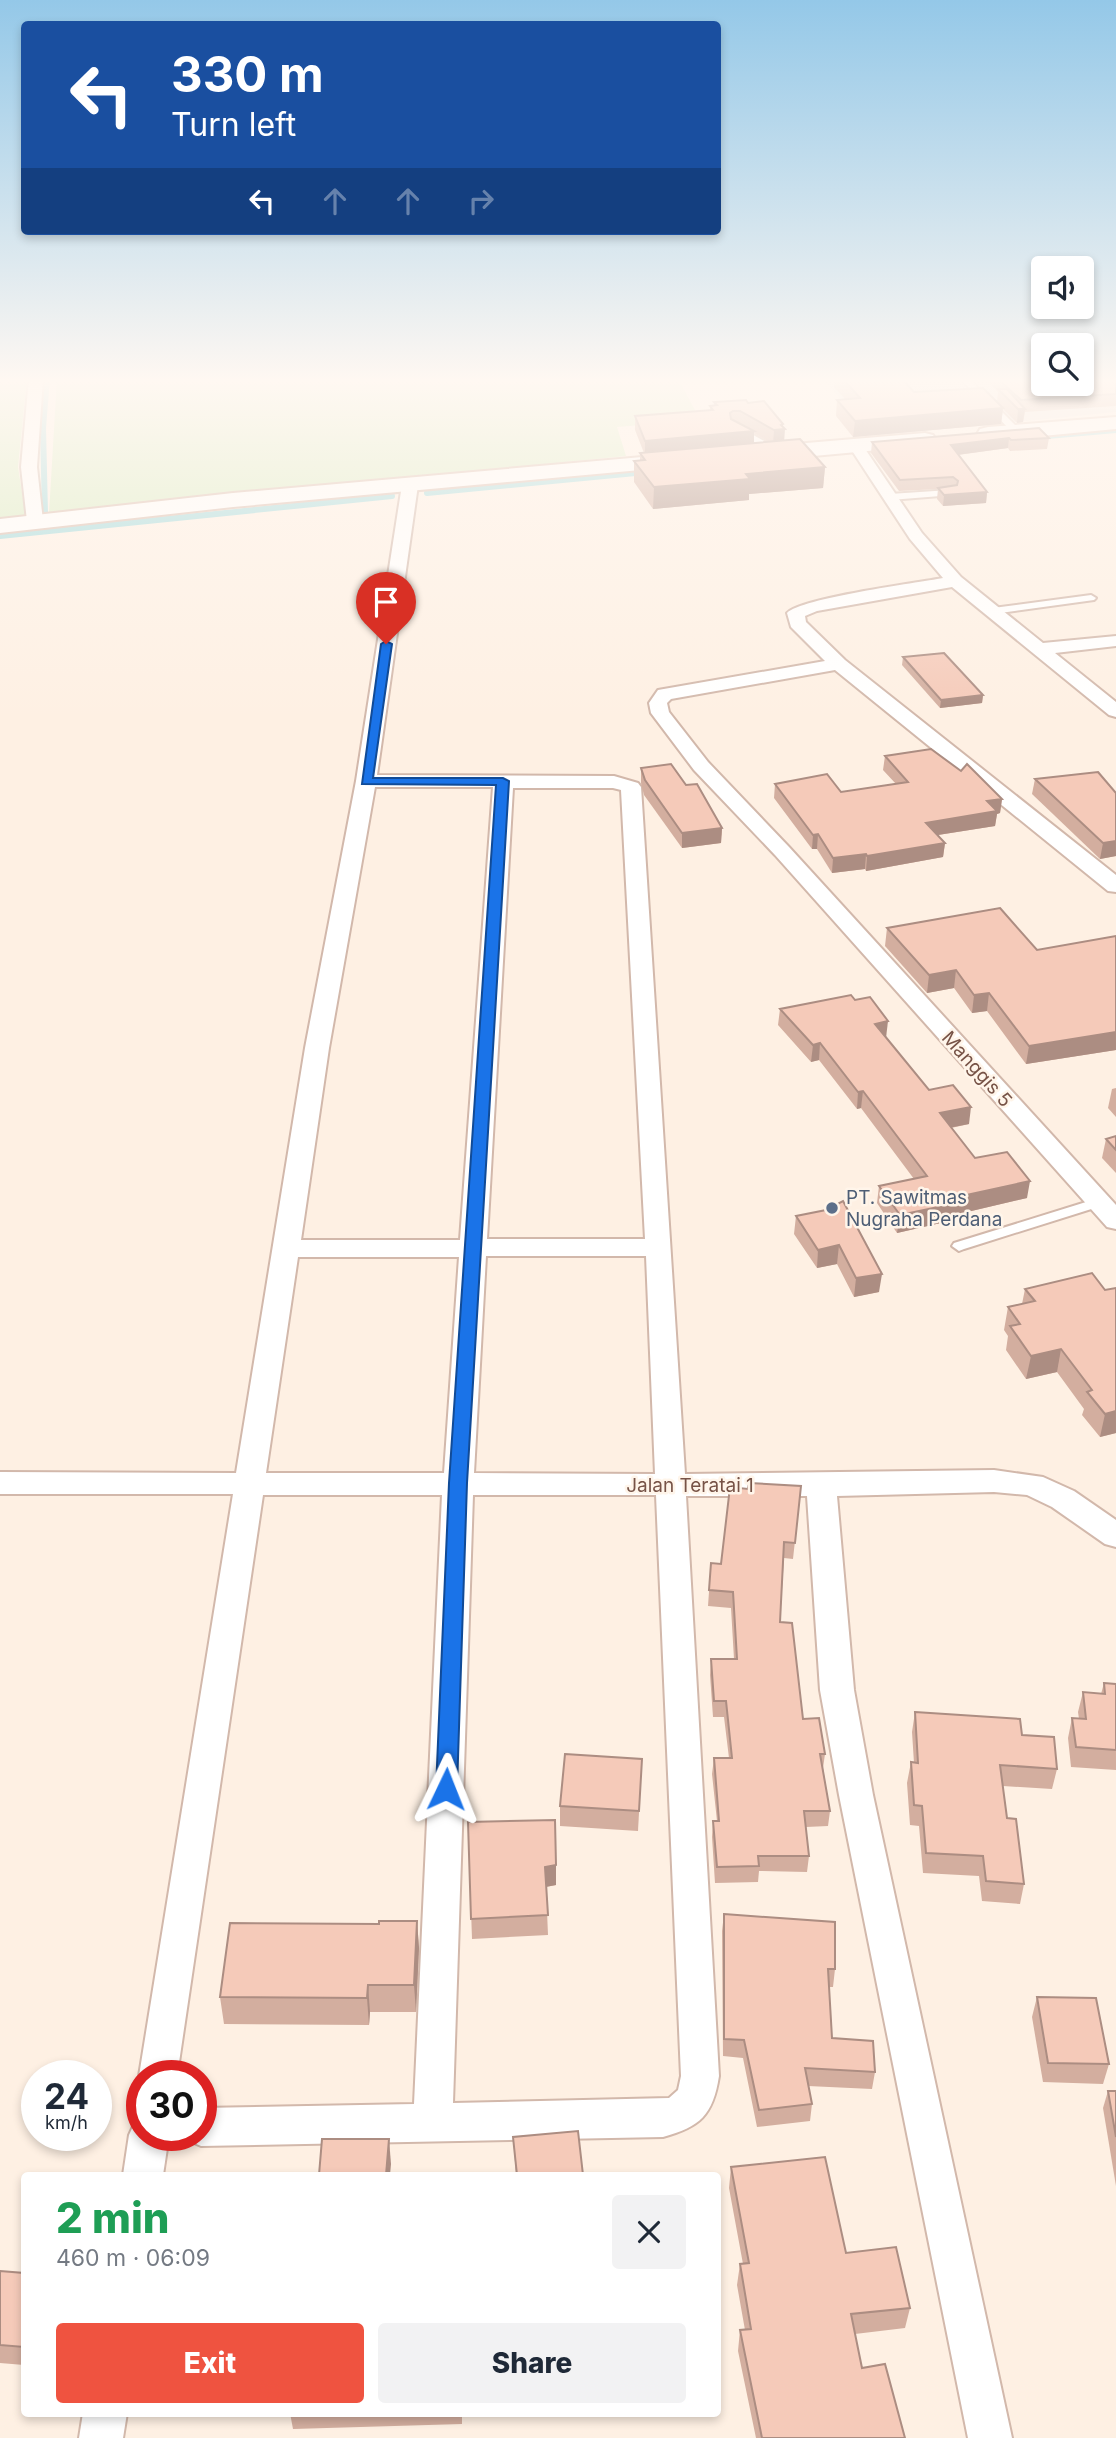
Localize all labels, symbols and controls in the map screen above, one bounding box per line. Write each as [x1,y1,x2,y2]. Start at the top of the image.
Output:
text: 330 m [171,45,324,104]
icon: left [56,49,147,140]
text: Turn left [171,105,296,144]
icon: left [243,182,281,220]
icon: ahead [316,182,354,220]
icon: ahead [389,182,427,220]
icon: right [462,182,500,220]
map controls [1031,256,1094,396]
button: sound [1031,256,1094,319]
button: search [1031,333,1094,396]
pin [356,572,416,644]
icon: arrive [367,583,405,621]
street label: Manggis 5 [937,1026,1017,1112]
place label: PT. Sawitmas Nugraha Perdana [846,1186,1002,1231]
marker: PT. Sawitmas Nugraha Perdana [824,1200,840,1216]
street label: Jalan Teratai 1 [626,1474,754,1497]
position arrow [409,1752,483,1826]
speed limit sign: 30 [126,2060,217,2151]
text: 24 [44,2075,89,2117]
text: km/h [45,2112,88,2133]
text: 2 min [56,2192,170,2243]
button: close [612,2195,686,2269]
text: 460 m · 06:09 [56,2244,210,2272]
button: Exit [56,2323,364,2403]
button: Share [378,2323,686,2403]

